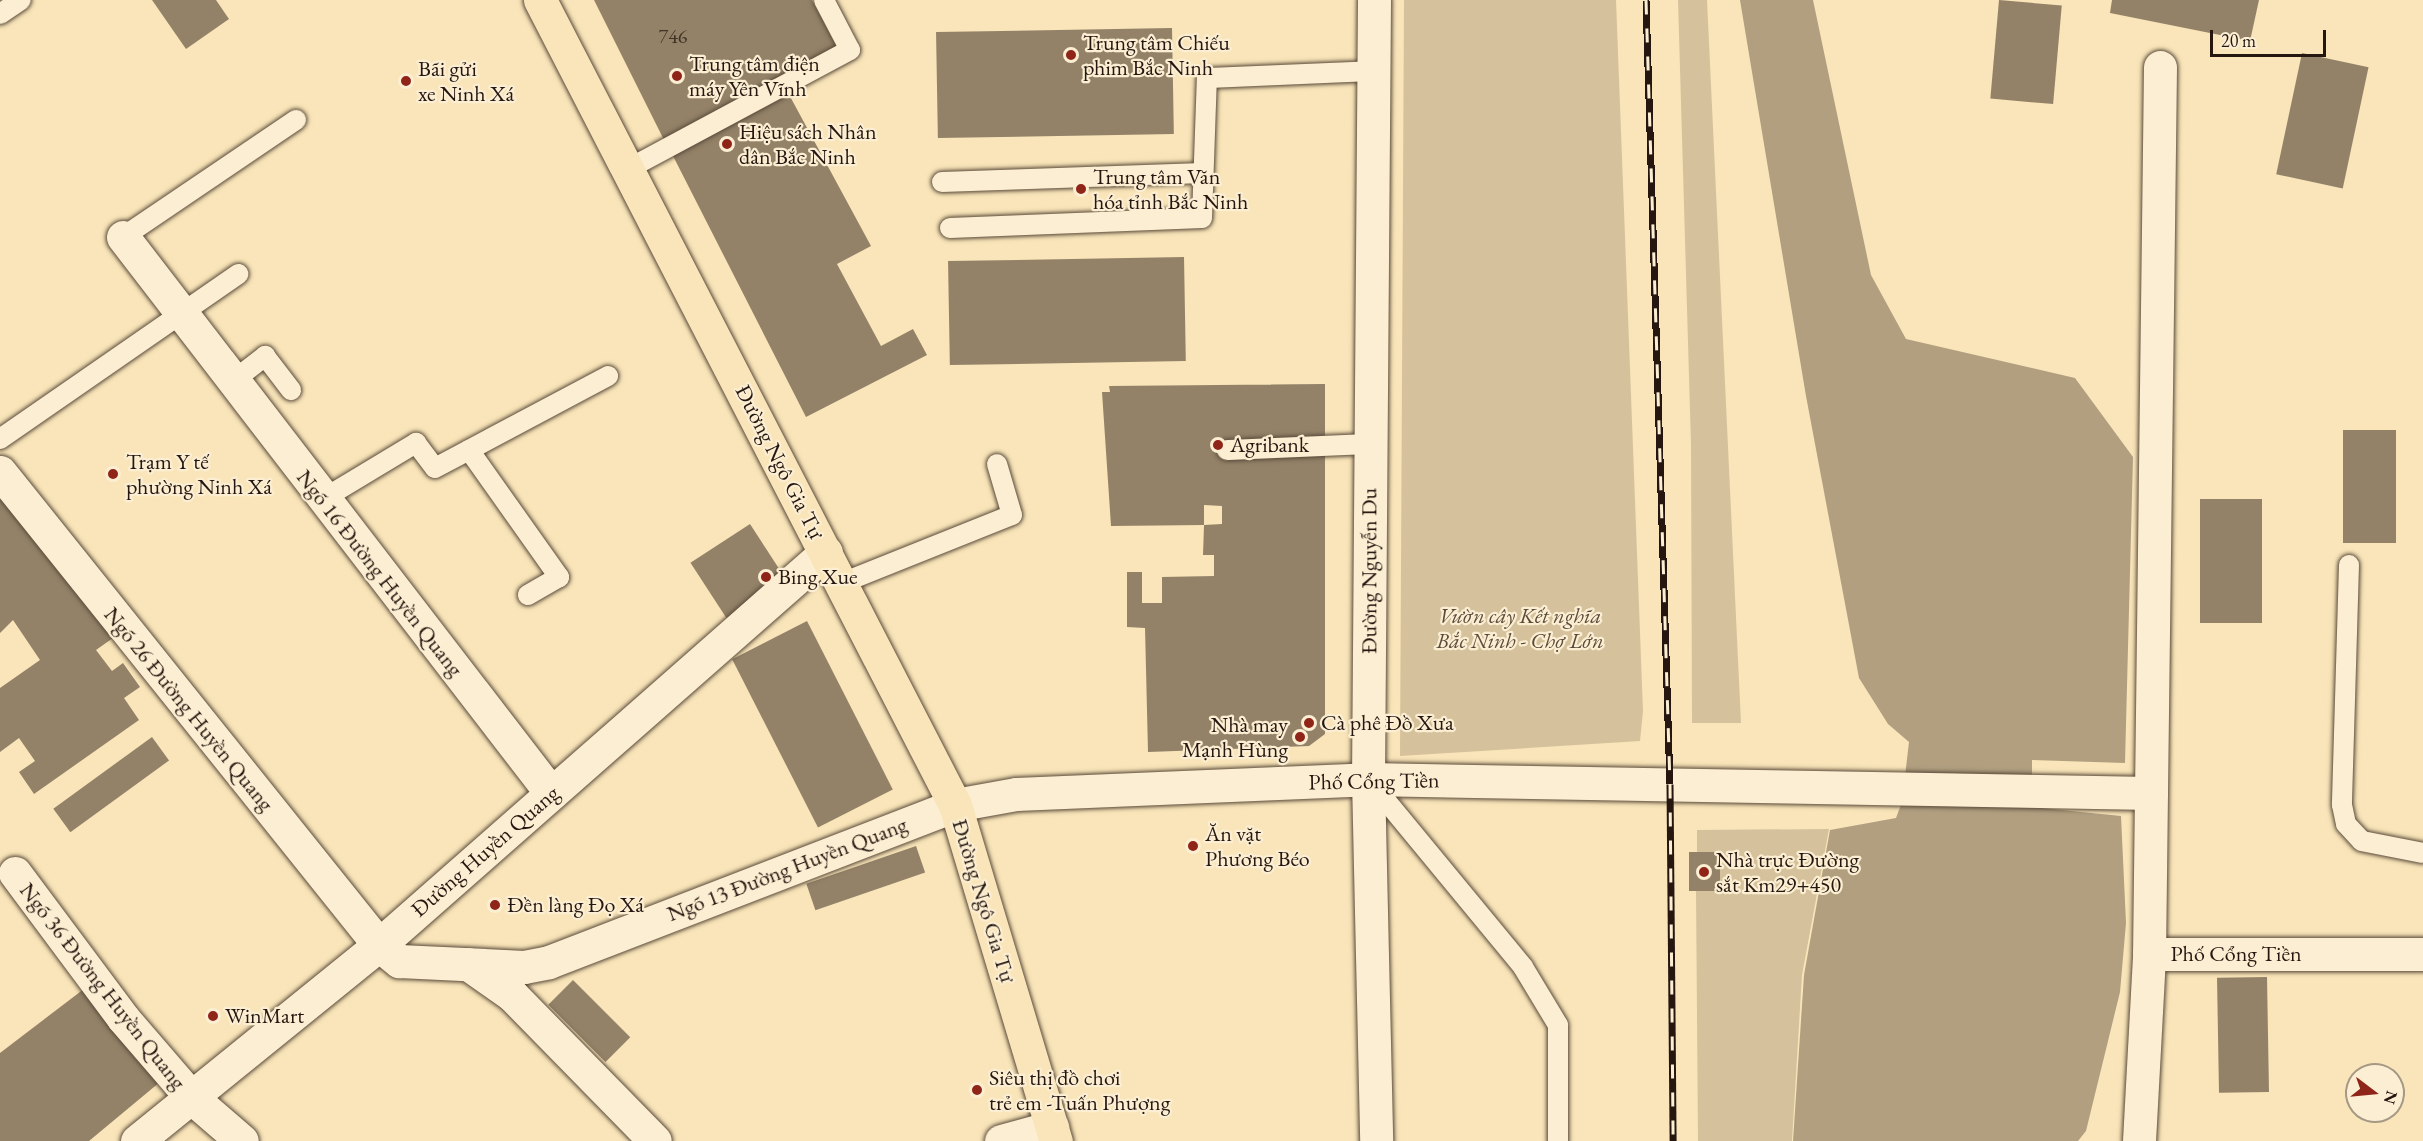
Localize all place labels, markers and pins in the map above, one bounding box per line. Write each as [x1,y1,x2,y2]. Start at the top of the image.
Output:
place label: Trung tâm Chiếu phim Bắc Ninh [1083,29,1230,80]
marker: Trung tâm Chiếu phim Bắc Ninh [1064,48,1078,62]
place label: Trung tâm điện máy Yên Vĩnh [689,50,820,101]
place label: Bãi gửi xe Ninh Xá [418,55,514,106]
marker: Trung tâm điện máy Yên Vĩnh [670,69,684,83]
marker: Bãi gửi xe Ninh Xá [399,74,413,88]
place label: Hiệu sách Nhân dân Bắc Ninh [739,118,876,170]
marker: Hiệu sách Nhân dân Bắc Ninh [720,137,734,151]
place label: Trung tâm Văn hóa tỉnh Bắc Ninh [1093,163,1248,214]
marker: Trung tâm Văn hóa tỉnh Bắc Ninh [1074,182,1088,196]
place label: Agribank [1230,432,1309,458]
marker: Agribank [1211,438,1225,452]
place label: Trạm Y tế phường Ninh Xá [126,448,272,500]
marker: Trạm Y tế phường Ninh Xá [104,465,122,483]
place label: Bing Xue [778,564,858,590]
marker: Bing Xue [759,570,773,584]
place label: Cà phê Đồ Xưa [1321,710,1454,736]
place label: Nhà may Mạnh Hùng [1182,711,1288,762]
marker: Cà phê Đồ Xưa [1302,716,1316,730]
marker: Nhà may Mạnh Hùng [1293,730,1307,744]
place label: Ăn vặt Phương Béo [1205,820,1310,872]
marker: Ăn vặt Phương Béo [1186,839,1200,853]
place label: Nhà trực Đường sắt Km29+450 [1716,846,1859,897]
marker: Nhà trực Đường sắt Km29+450 [1697,865,1711,879]
place label: Đền làng Đọ Xá [507,892,644,918]
marker: Đền làng Đọ Xá [488,898,502,912]
place label: WinMart [225,1003,304,1029]
marker: WinMart [206,1009,220,1023]
place label: Siêu thị đồ chơi trẻ em -Tuấn Phượng [989,1064,1170,1116]
marker: Siêu thị đồ chơi trẻ em -Tuấn Phượng [970,1083,984,1097]

